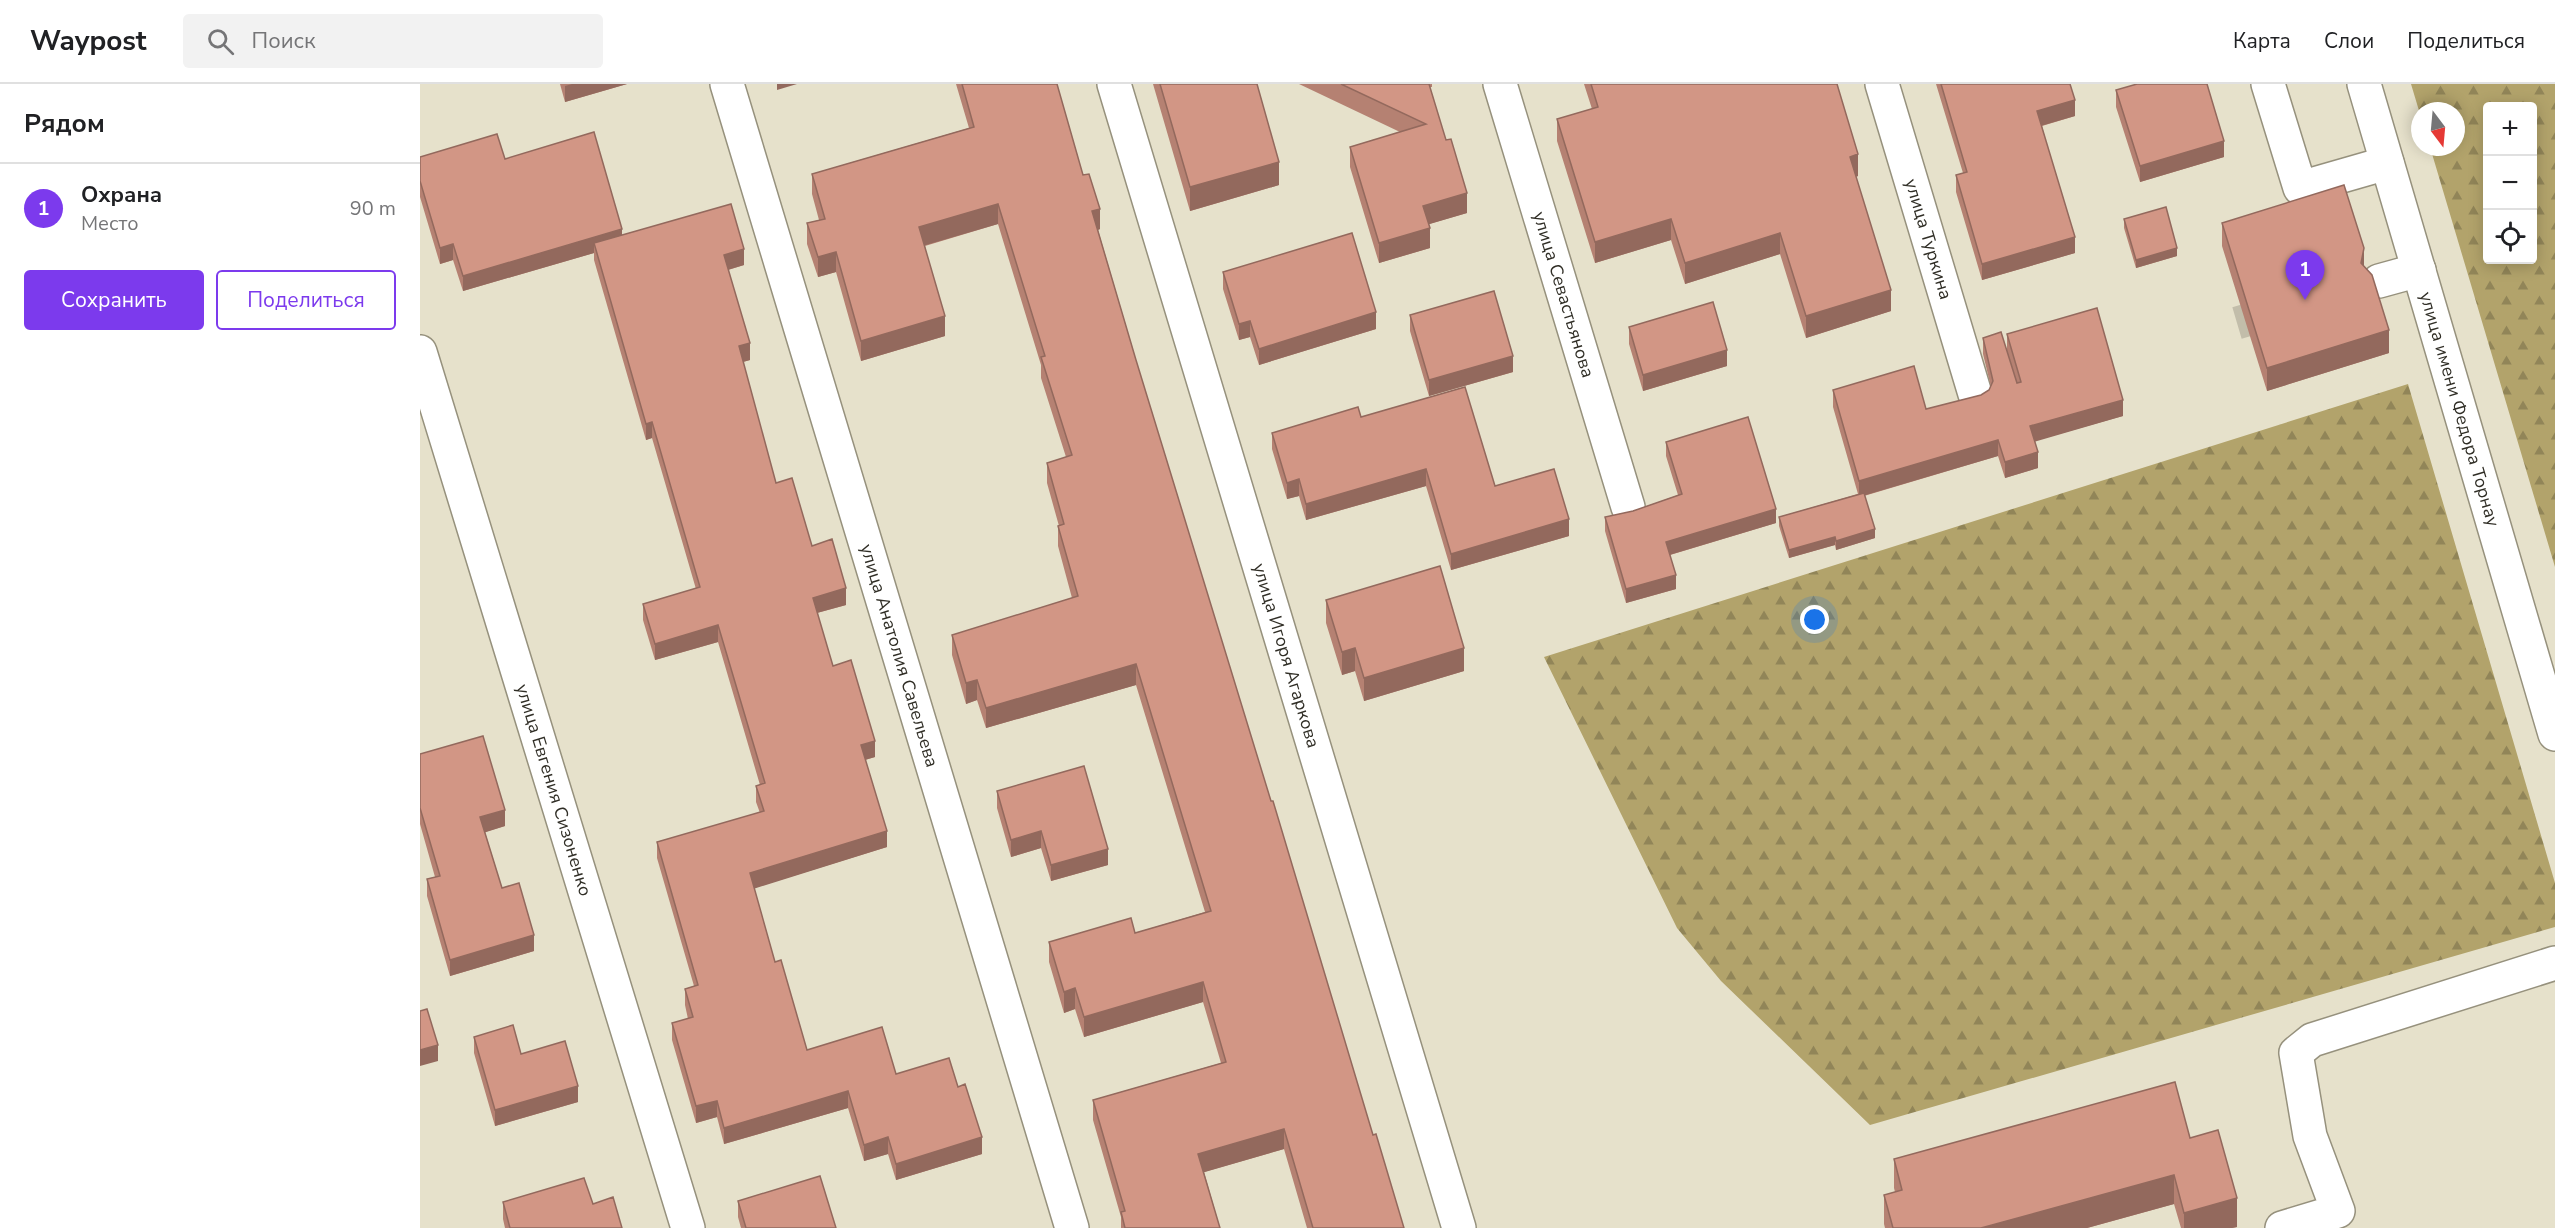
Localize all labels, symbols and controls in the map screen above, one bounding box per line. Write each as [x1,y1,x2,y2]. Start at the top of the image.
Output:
search box [183,14,603,68]
text: Waypost [30,22,147,60]
icon: search [204,25,237,58]
text: Поиск [252,26,316,56]
text: Карта [2233,27,2291,55]
text: Слои [2324,27,2374,55]
text: Поделиться [2407,27,2525,55]
north arrow [2411,102,2465,156]
map controls [2483,102,2537,264]
button: + [2483,102,2537,156]
text: Рядом [24,106,105,141]
button: − [2483,156,2537,210]
street label: улица Туркина [1899,176,1958,302]
text: Охрана [81,180,162,210]
text: 1 [38,195,50,222]
text: 90 m [350,195,396,222]
street label: улица Севастьянова [1527,209,1600,381]
text: Место [81,210,139,237]
button: locate [2483,210,2537,264]
pin: 1 [2286,250,2324,300]
button: Сохранить [24,270,204,330]
button: Поделиться [216,270,396,330]
street label: улица имени Федора Торнау [2414,289,2506,530]
street label: улица Анатолия Савельева [854,541,944,770]
street label: улица Игоря Агаркова [1247,560,1326,751]
your location [1800,605,1829,634]
street label: улица Евгения Сизоненко [510,681,598,899]

